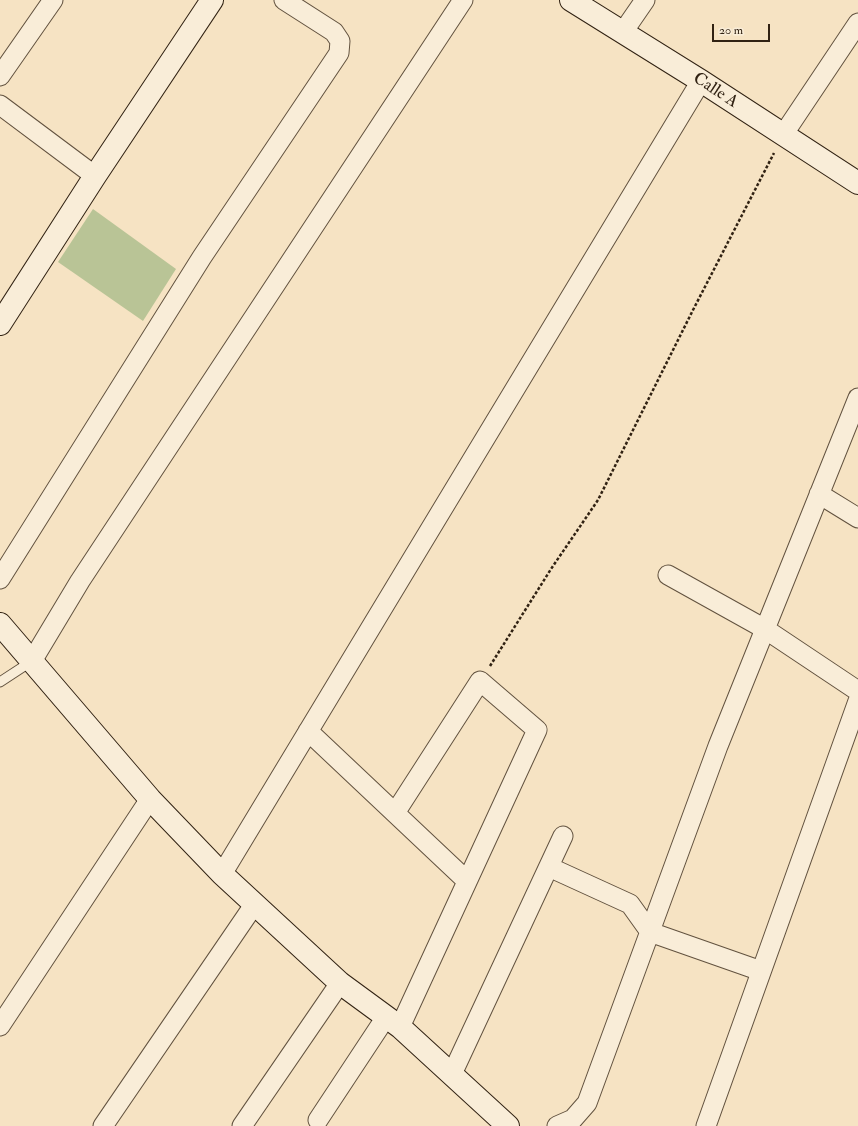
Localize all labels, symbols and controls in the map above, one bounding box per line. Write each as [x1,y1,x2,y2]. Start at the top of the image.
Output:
scale bar [714,16,772,42]
text: 20 m [719,23,743,38]
street label: Calle A [689,69,741,113]

